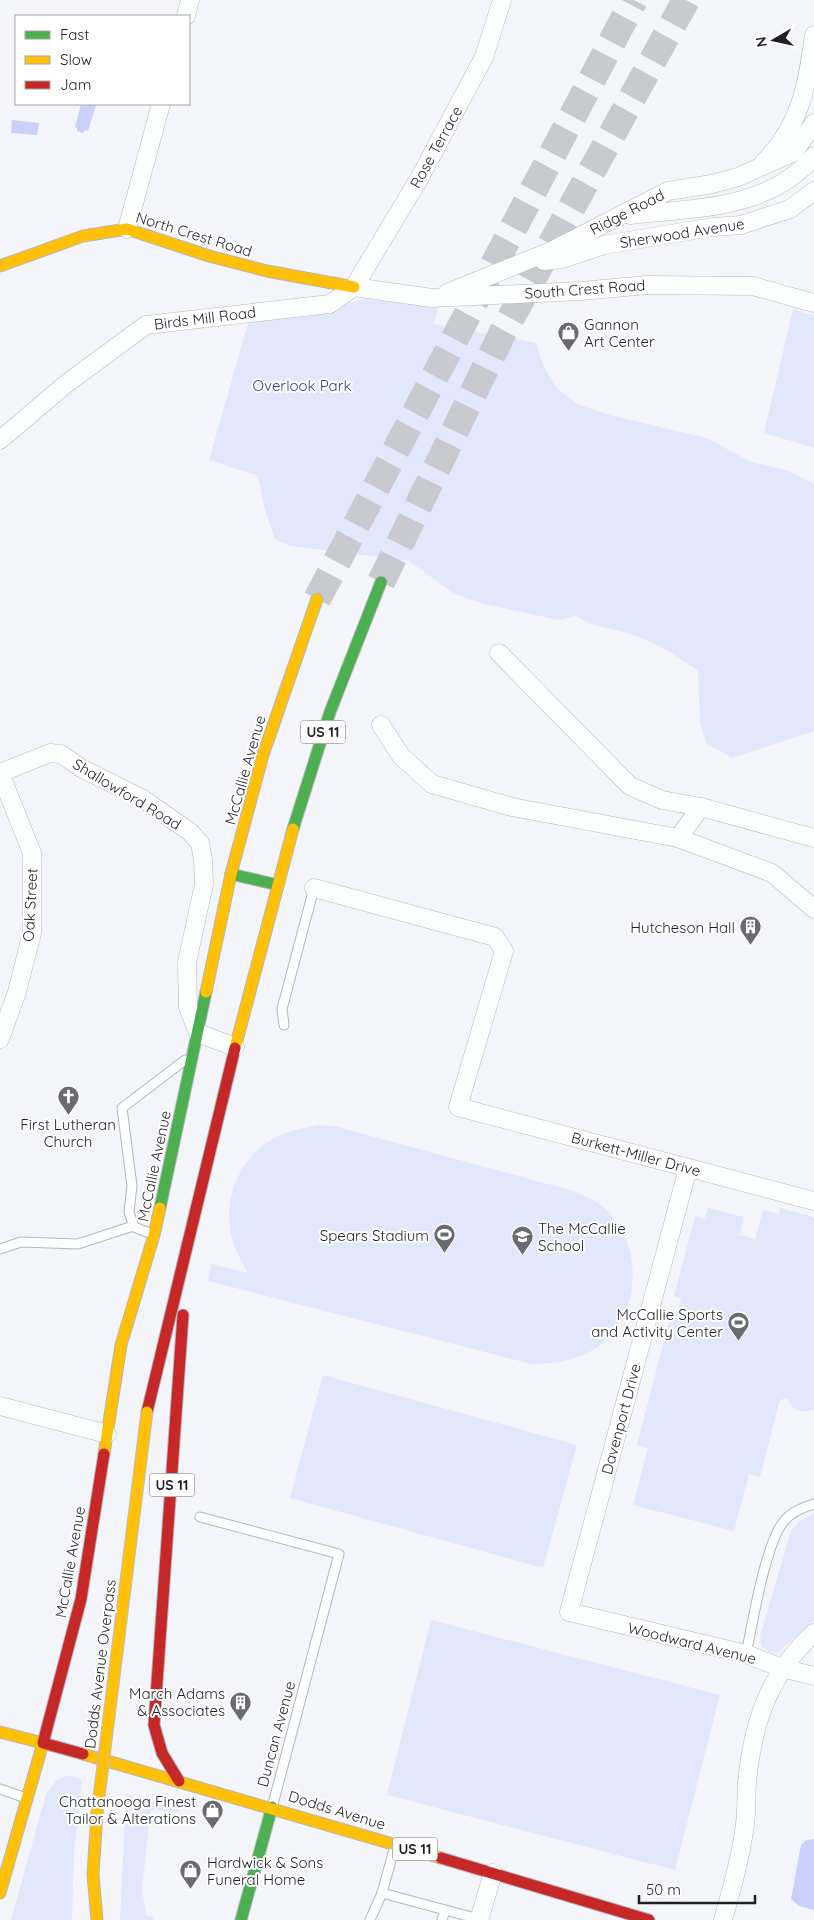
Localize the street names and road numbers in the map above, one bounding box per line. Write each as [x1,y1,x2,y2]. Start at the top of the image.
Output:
street label: Rose Terrace [406,103,466,191]
street label: Ridge Road [587,185,667,239]
street label: North Crest Road [134,207,254,261]
street label: Sherwood Avenue [618,214,746,252]
street label: South Crest Road [524,275,646,303]
street label: Birds Mill Road [153,302,257,334]
street label: McCallie Avenue [220,713,270,827]
road number: US 11 [300,720,346,744]
street label: Shallowford Road [69,754,185,834]
street label: Oak Street [19,868,41,942]
street label: McCallie Avenue [133,1109,175,1223]
street label: Burkett-Miller Drive [569,1128,703,1180]
street label: Davenport Drive [597,1362,645,1476]
road number: US 11 [150,1474,194,1496]
street label: McCallie Avenue [51,1505,89,1619]
street label: Dodds Avenue Overpass [80,1578,120,1750]
street label: Woodward Avenue [626,1618,758,1668]
street label: Duncan Avenue [253,1679,299,1789]
street label: Dodds Avenue [286,1786,388,1834]
road number: US 11 [392,1838,438,1860]

